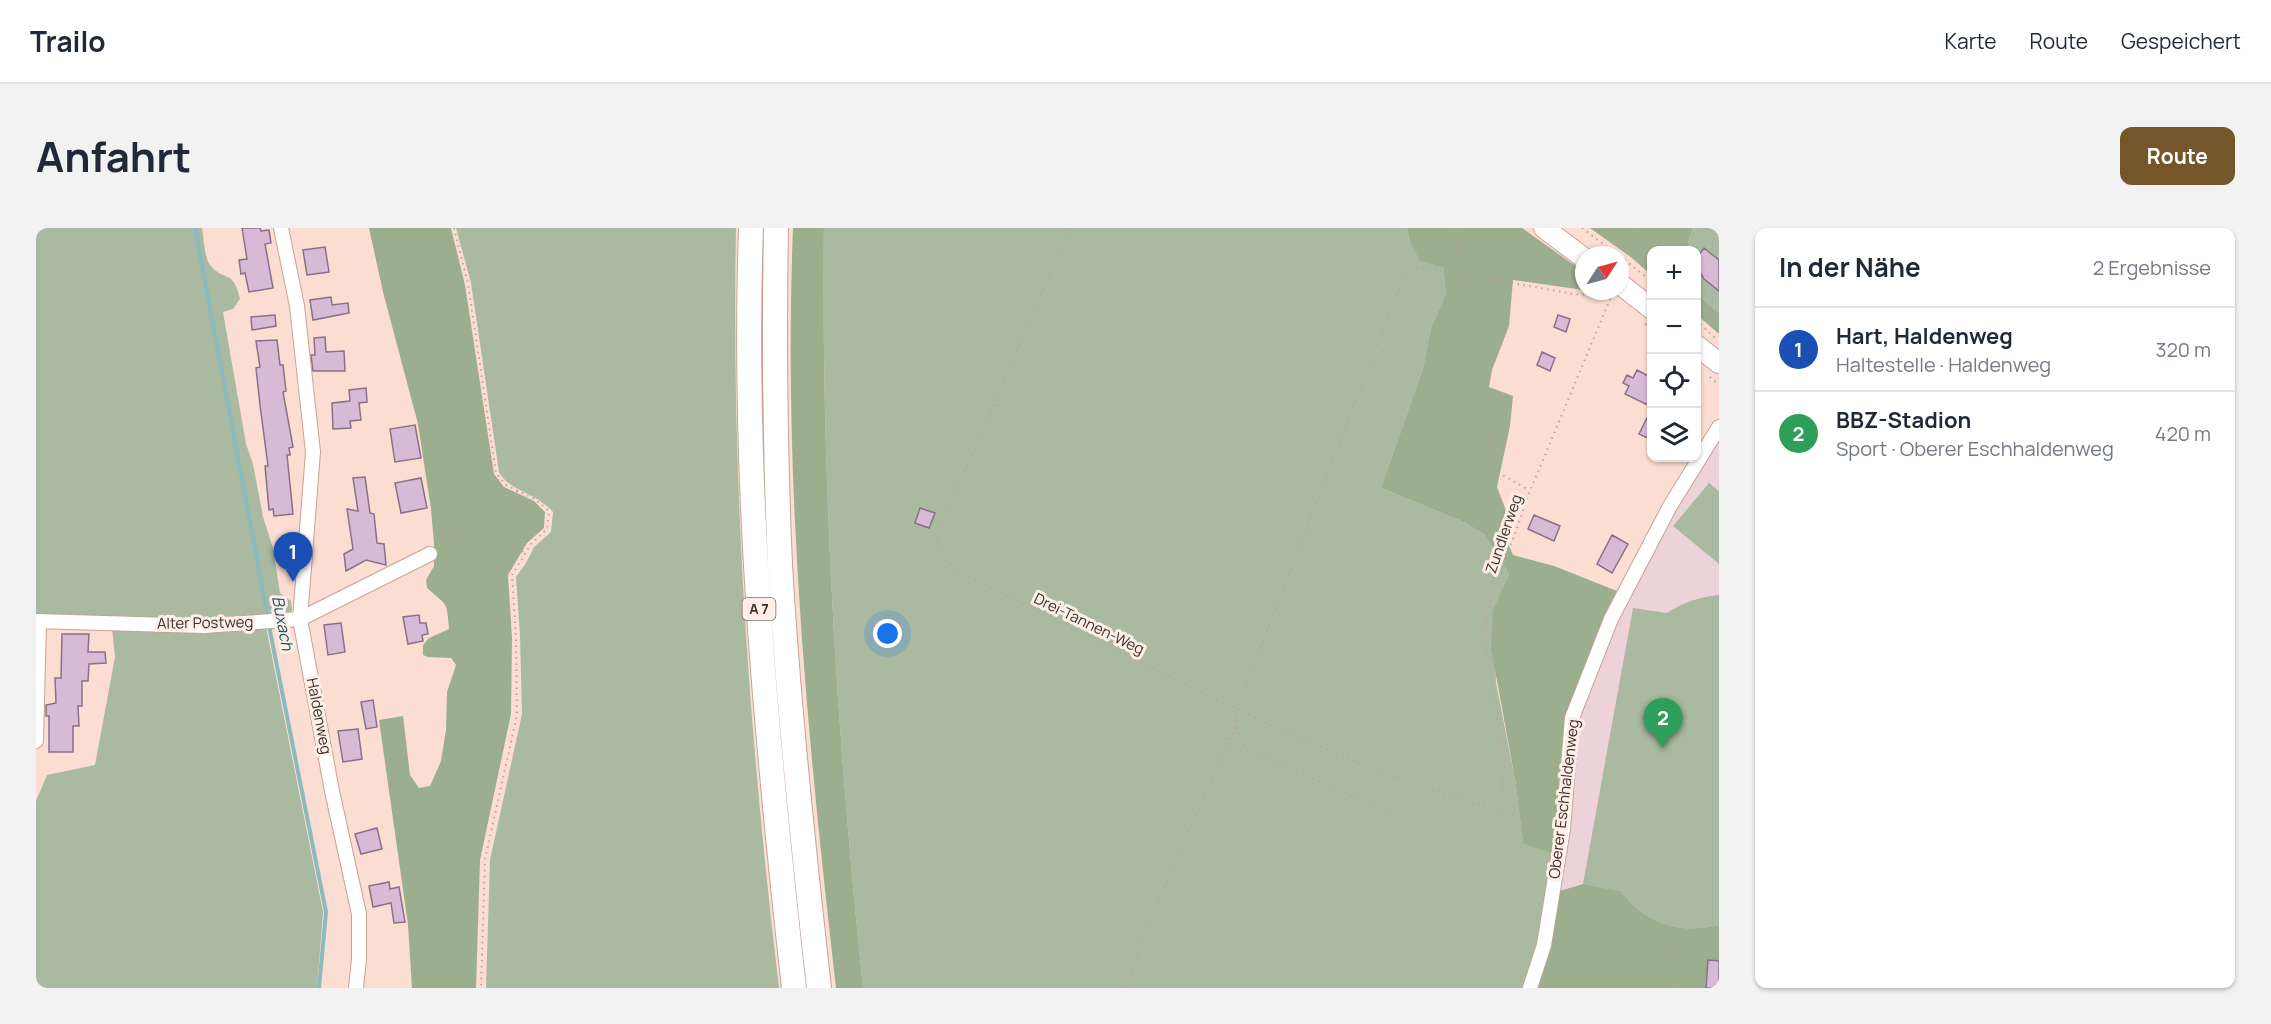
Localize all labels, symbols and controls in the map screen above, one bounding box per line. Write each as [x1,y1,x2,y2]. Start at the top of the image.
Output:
text: Trailo [30,22,106,60]
text: Karte [1945,27,1997,55]
text: Route [2030,27,2088,55]
text: Gespeichert [2121,27,2241,55]
text: Anfahrt [36,127,191,185]
button: Route [2120,127,2235,185]
north arrow [1575,246,1629,300]
map controls [1647,246,1701,462]
button: + [1647,246,1701,300]
text: In der Nähe [1779,249,1921,285]
text: 2 Ergebnisse [2093,254,2211,281]
button: − [1647,300,1701,354]
text: Hart, Haldenweg [1836,321,2013,351]
text: 1 [1794,336,1803,363]
text: 320 m [2155,336,2211,363]
text: Haltestelle · Haldenweg [1836,351,2051,378]
button: locate [1647,354,1701,408]
text: BBZ-Stadion [1836,405,1971,435]
button: layers [1647,408,1701,462]
text: 2 [1793,420,1804,447]
text: 420 m [2155,420,2211,447]
text: Sport · Oberer Eschhaldenweg [1836,435,2114,462]
street label: Zundlerweg [1480,491,1527,576]
pin: 1 [274,532,312,582]
street label: Drei-Tannen-Weg [1030,588,1148,659]
water label: Buxach [267,594,299,652]
road number: A 7 [742,598,776,620]
street label: Alter Postweg [157,611,253,634]
your location [873,619,902,648]
street label: Haldenweg [302,676,337,756]
pin: 2 [1644,698,1682,748]
street label: Oberer Eschhaldenweg [1543,718,1584,880]

